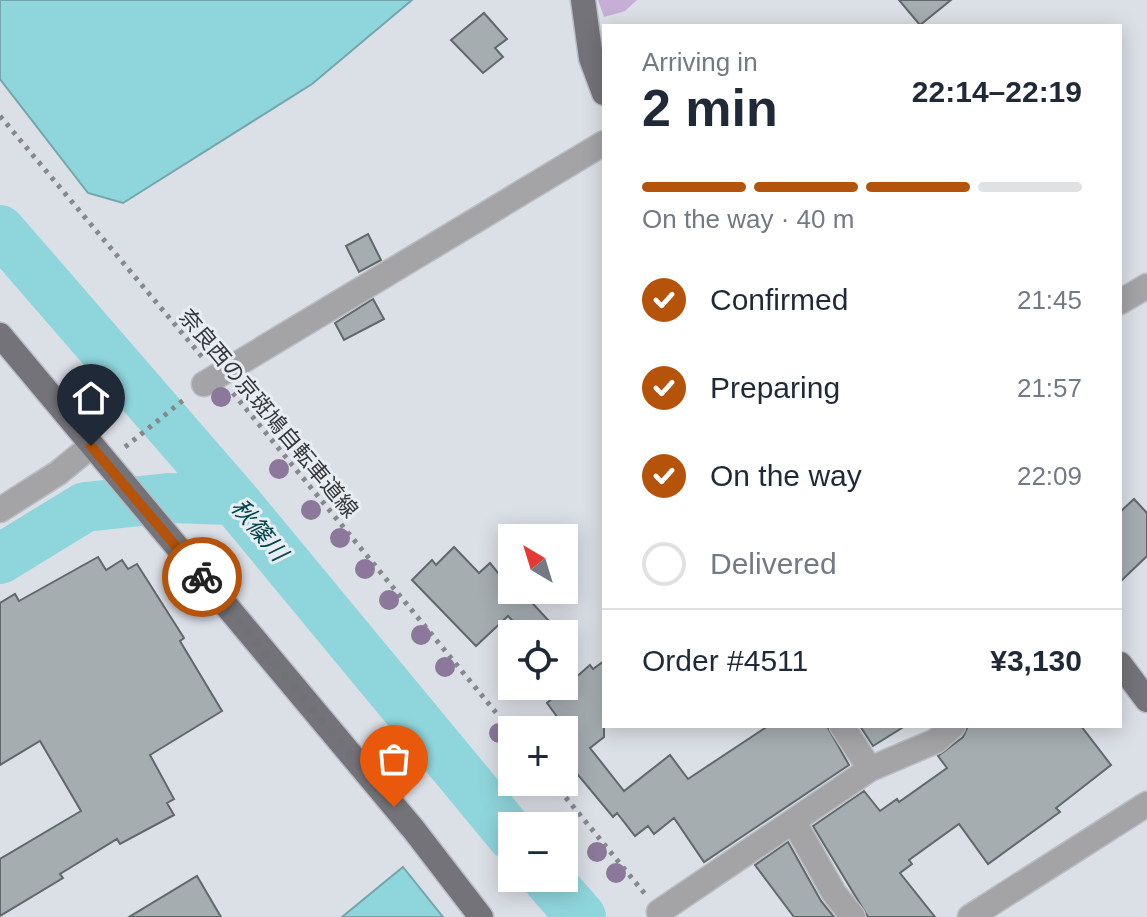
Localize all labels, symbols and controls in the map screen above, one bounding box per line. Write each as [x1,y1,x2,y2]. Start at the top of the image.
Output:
text: Arriving in [642,47,758,77]
text: 22:14–22:19 [912,75,1082,108]
text: 2 min [642,79,778,137]
text: On the way · 40 m [642,204,854,234]
icon: check [642,278,686,322]
text: Confirmed [710,283,848,316]
text: 21:45 [1017,285,1082,315]
street label: 奈良西の京斑鳩自転車道線 [174,304,363,522]
pin [57,364,125,446]
icon: check [642,366,686,410]
text: Preparing [710,371,840,404]
text: 21:57 [1017,373,1082,403]
icon: home [69,376,113,420]
icon: check [642,454,686,498]
text: On the way [710,459,862,492]
text: 22:09 [1017,461,1082,491]
water label: 秋篠川 [226,493,295,568]
north arrow [498,524,578,604]
map controls [498,524,578,892]
courier [162,537,242,617]
text: Delivered [710,547,837,580]
icon: bike [180,555,224,599]
button: locate [498,620,578,700]
text: Order #4511 [642,644,808,677]
text: ¥3,130 [990,644,1082,677]
button: + [498,716,578,796]
pin [360,725,428,807]
icon: bag [372,737,416,781]
button: − [498,812,578,892]

